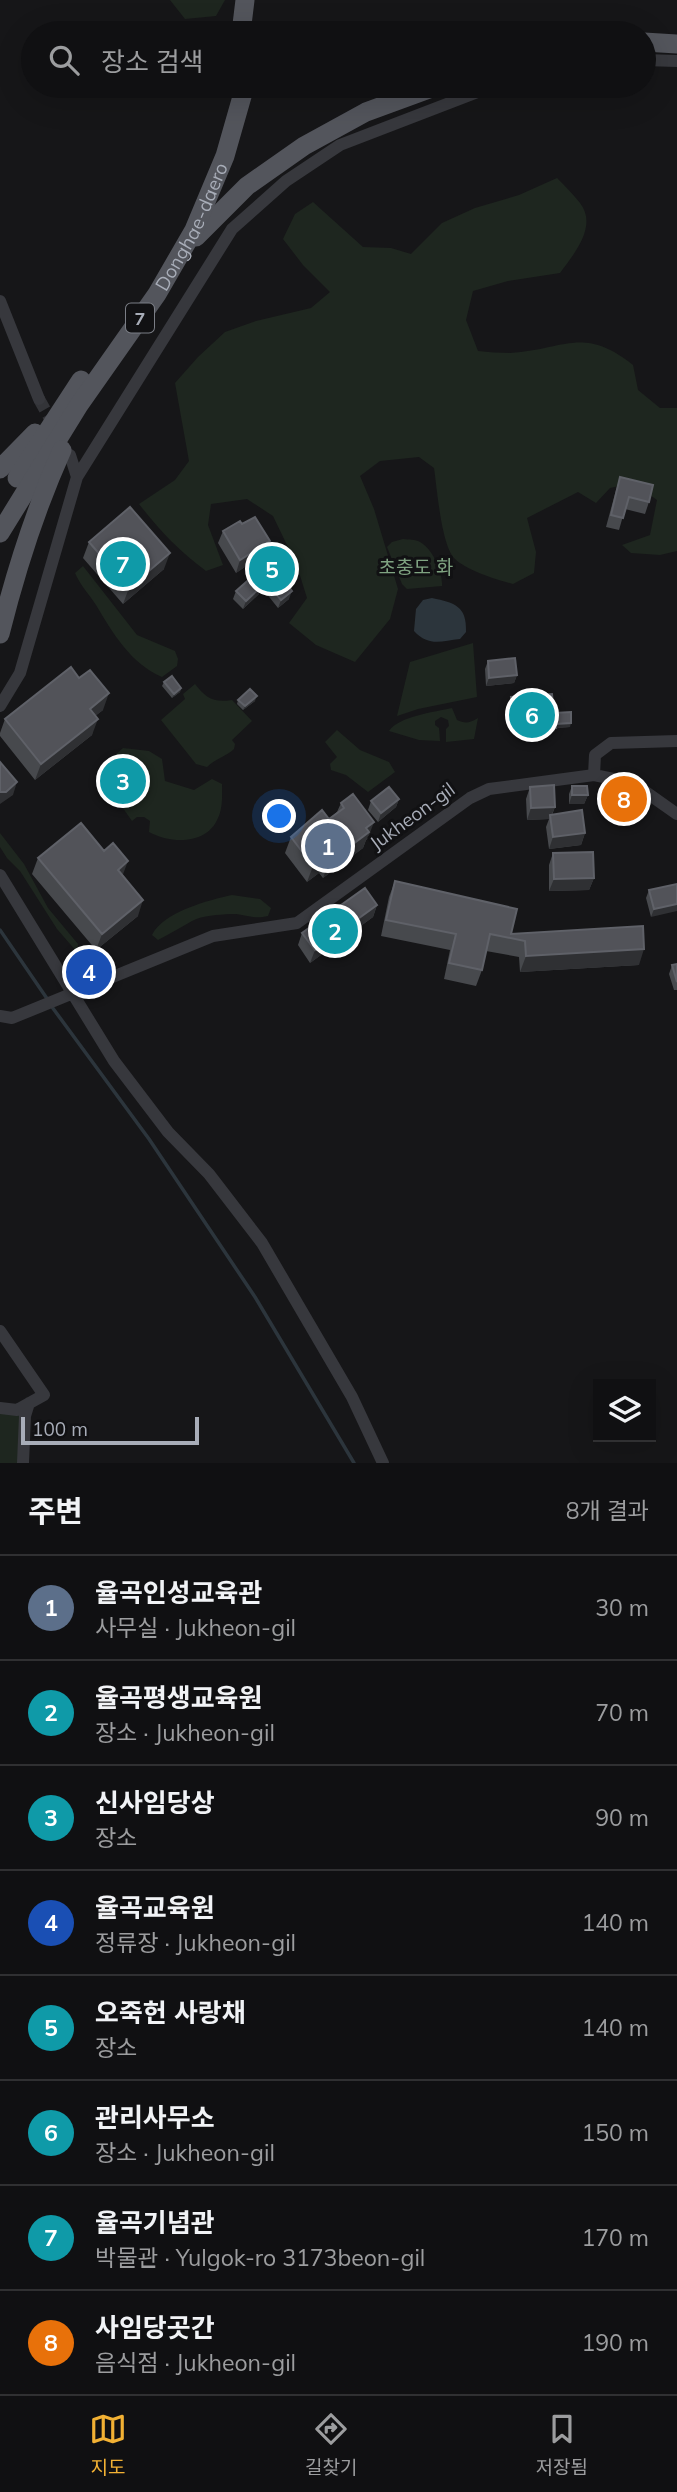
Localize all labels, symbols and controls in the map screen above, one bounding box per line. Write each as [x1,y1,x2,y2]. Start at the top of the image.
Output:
search box [21,21,656,98]
icon: search [45,41,83,79]
text: 장소 검색 [101,45,203,78]
street label: Donghae-daero [150,159,233,295]
road number: 7 [126,304,154,332]
pin: 7 [100,538,146,590]
pin: 5 [249,543,295,595]
park label: 초충도 화 [379,555,453,579]
pin: 6 [509,689,555,741]
pin: 3 [100,755,146,807]
pin: 8 [601,773,647,825]
street label: Jukheon-gil [365,777,459,855]
your location [262,799,296,833]
pin: 1 [305,820,351,872]
pin: 2 [312,905,358,957]
pin: 4 [66,946,112,998]
map controls [593,1379,656,1442]
button: layers [593,1379,656,1442]
scale bar [21,1414,200,1446]
text: 100 m [32,1417,88,1441]
text: 주변 [28,1492,83,1530]
text: 8개 결과 [566,1496,649,1525]
text: 율곡인성교육관 [95,1576,262,1609]
text: 1 [44,1593,58,1622]
text: 30 m [595,1593,649,1622]
text: 사무실 · Jukheon-gil [95,1613,296,1642]
text: 율곡평생교육원 [95,1681,262,1714]
text: 2 [44,1698,58,1727]
text: 70 m [595,1698,649,1727]
text: 장소 · Jukheon-gil [95,1718,275,1747]
text: 신사임당상 [95,1786,215,1819]
text: 3 [44,1803,58,1832]
text: 90 m [595,1803,649,1832]
text: 장소 [95,1823,137,1852]
text: 율곡교육원 [95,1891,215,1924]
text: 4 [44,1908,58,1937]
text: 140 m [581,1908,649,1937]
text: 정류장 · Jukheon-gil [95,1928,296,1957]
text: 오죽헌 사랑채 [95,1996,246,2029]
text: 5 [44,2013,58,2042]
text: 140 m [581,2013,649,2042]
text: 장소 [95,2033,137,2062]
text: 관리사무소 [95,2101,215,2134]
text: 6 [44,2118,58,2147]
text: 150 m [581,2118,649,2147]
text: 장소 · Jukheon-gil [95,2138,275,2167]
text: 율곡기념관 [95,2206,215,2239]
text: 7 [44,2223,58,2252]
text: 170 m [581,2223,649,2252]
text: 박물관 · Yulgok-ro 3173beon-gil [95,2243,425,2272]
text: 사임당곳간 [95,2311,215,2344]
text: 8 [44,2328,58,2357]
text: 190 m [581,2328,649,2357]
text: 음식점 · Jukheon-gil [95,2348,296,2377]
tab: 지도 [89,2410,127,2479]
tab: 길찾기 [305,2410,358,2479]
tab: 저장됨 [536,2410,588,2479]

